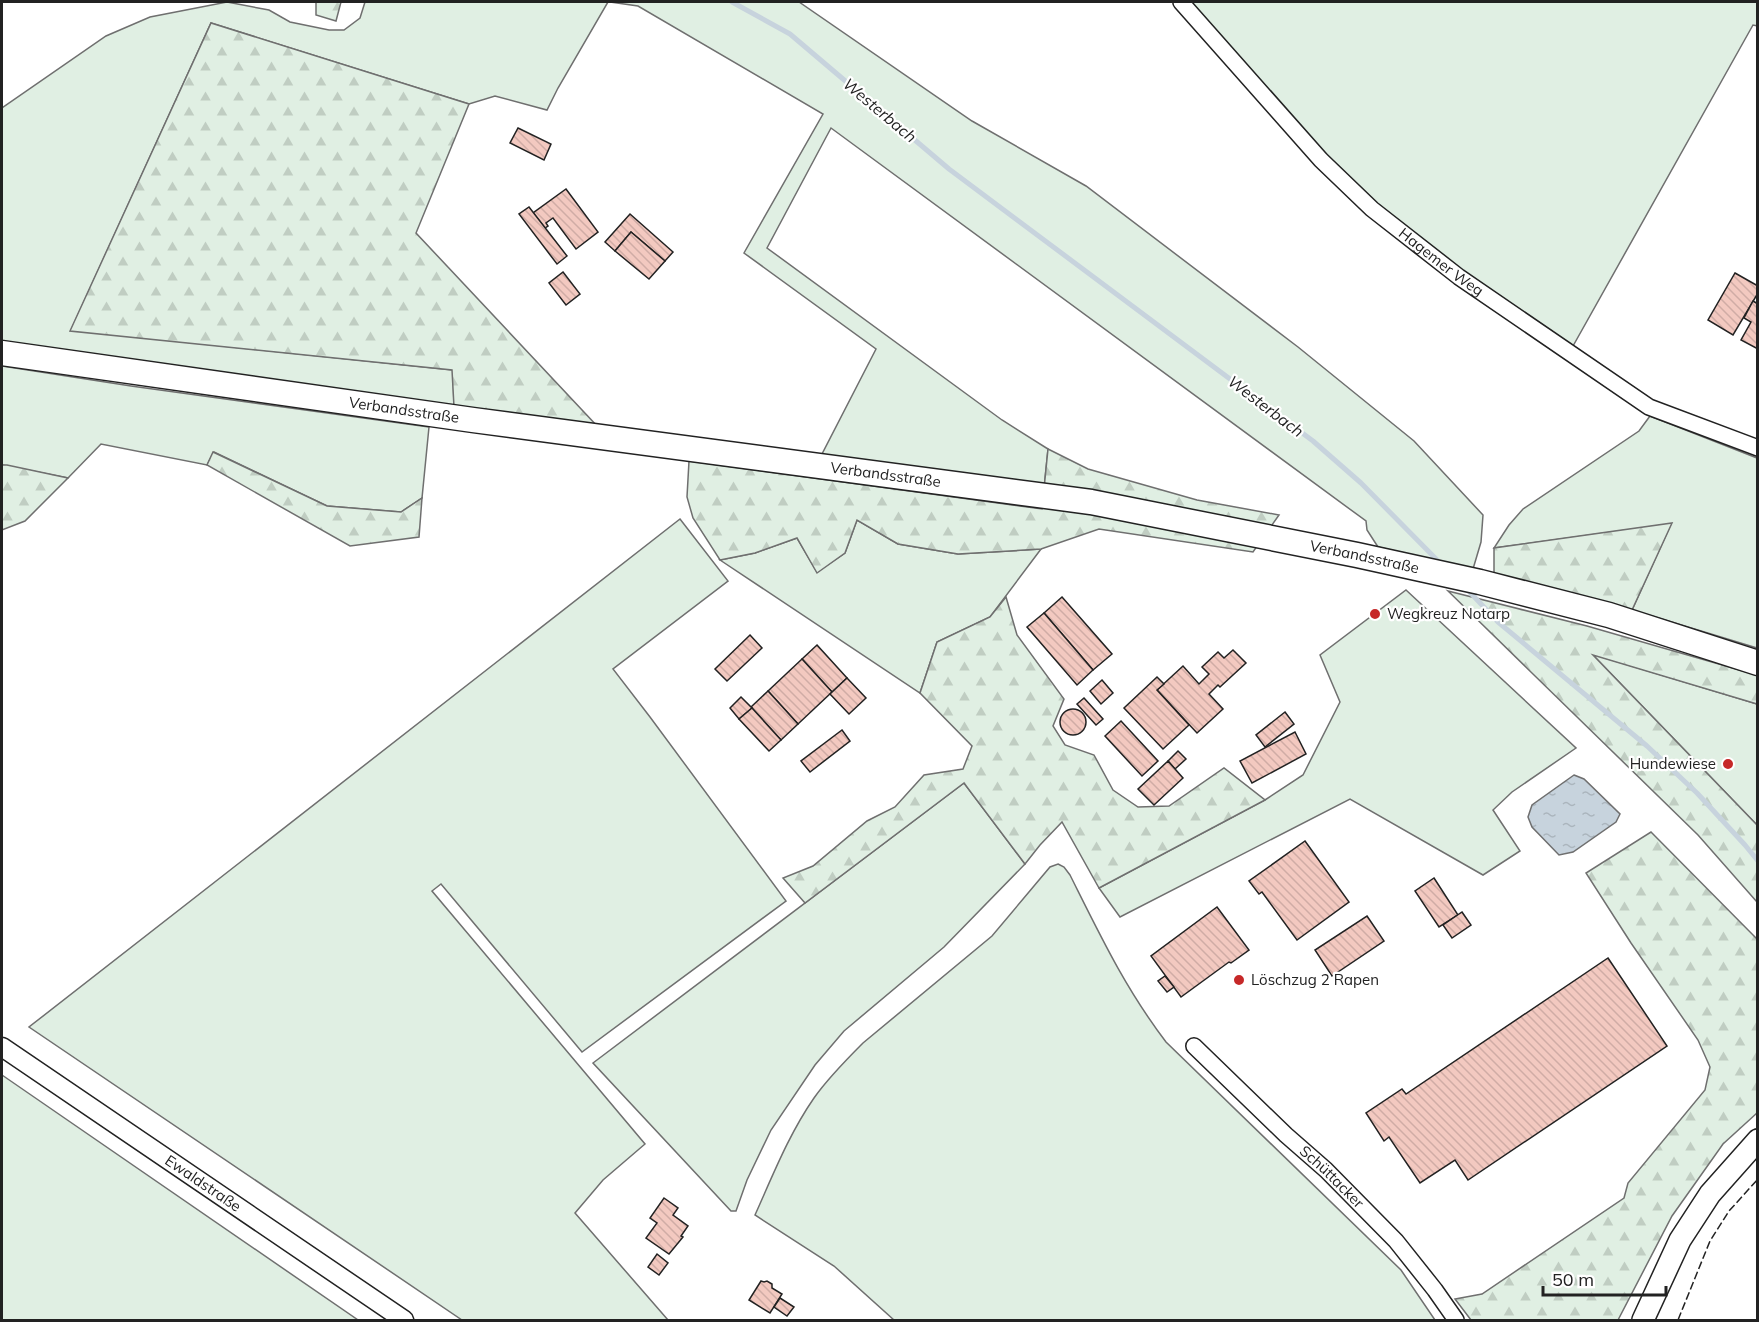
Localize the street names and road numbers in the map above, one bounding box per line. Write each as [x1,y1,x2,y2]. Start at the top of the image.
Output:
street label: Hagemer Weg [1395,224,1487,300]
street label: Verbandsstraße [348,392,460,427]
street label: Verbandsstraße [829,458,942,491]
street label: Verbandsstraße [1308,536,1421,577]
street label: Schüttacker [1296,1141,1369,1212]
street label: Ewaldstraße [162,1151,245,1216]

